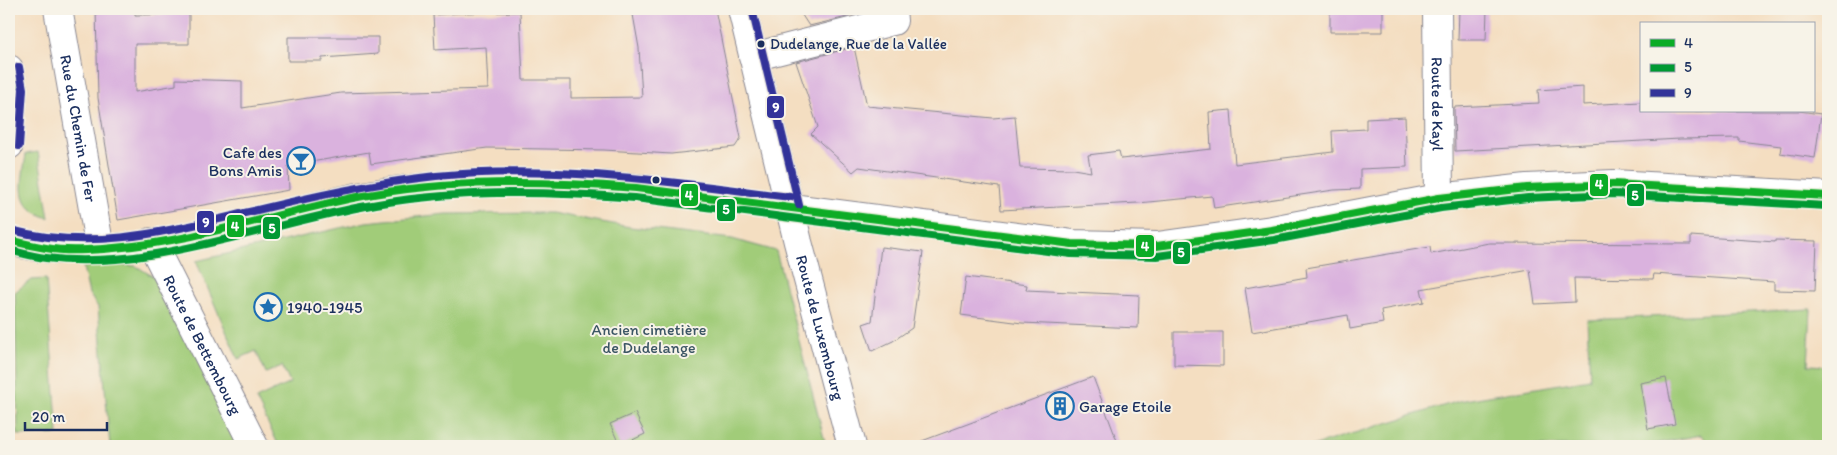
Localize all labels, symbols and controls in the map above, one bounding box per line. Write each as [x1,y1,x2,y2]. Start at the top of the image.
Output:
legend [1640,22,1814,112]
text: 4 [1684,34,1693,52]
place label: Dudelange, Rue de la Vallée [770,35,947,53]
marker: Dudelange, Rue de la Vallée [756,39,766,49]
street label: Rue du Chemin de Fer [57,53,101,204]
street label: Route de Kayl [1428,57,1448,152]
text: 5 [1684,58,1692,76]
text: 9 [1684,84,1692,102]
line badge: 9 [766,95,785,119]
text: 9 [772,99,780,116]
place label: Cafe des Bons Amis [209,143,282,180]
bar icon: Cafe des Bons Amis [286,146,316,176]
line badge: 4 [1589,173,1609,197]
unlabelled marker [651,175,661,185]
text: 4 [1595,176,1604,193]
line badge: 4 [680,183,699,207]
line badge: 5 [1626,183,1645,207]
text: 4 [685,187,694,204]
text: 5 [1631,187,1639,204]
line badge: 5 [716,198,736,222]
text: 5 [722,201,730,218]
line badge: 9 [196,210,215,234]
text: 9 [202,214,210,231]
line badge: 4 [226,214,245,238]
line badge: 5 [262,216,281,240]
text: 4 [231,218,240,235]
text: 5 [268,220,276,237]
line badge: 4 [1135,234,1155,258]
text: 4 [1141,238,1150,255]
line badge: 5 [1172,241,1191,265]
text: 5 [1177,244,1185,261]
street label: Route de Luxembourg [792,253,849,403]
street label: Route de Bettembourg [160,272,246,418]
place icon: 1940-1945 [253,292,283,322]
place label: 1940-1945 [287,298,363,317]
park label: Ancien cimetière de Dudelange [592,320,707,357]
building icon: Garage Etoile [1045,391,1075,421]
place label: Garage Etoile [1079,397,1172,416]
scale bar [25,400,108,432]
text: 20 m [32,408,66,426]

